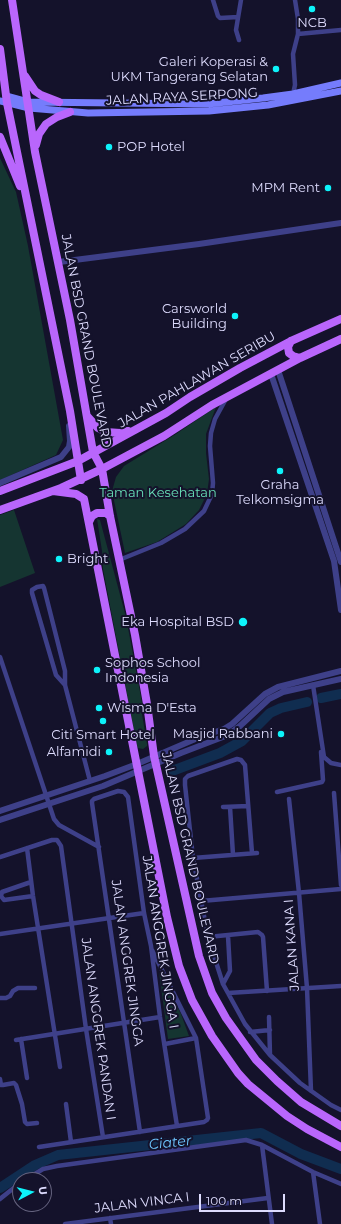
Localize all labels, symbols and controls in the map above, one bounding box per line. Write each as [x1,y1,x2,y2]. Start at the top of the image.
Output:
marker: NCB [307,4,317,14]
place label: NCB [297,15,327,31]
place label: Galeri Koperasi & UKM Tangerang Selatan [110,54,268,85]
marker: Galeri Koperasi & UKM Tangerang Selatan [271,64,281,74]
street label: JALAN RAYA SERPONG [106,85,258,109]
place label: POP Hotel [117,139,185,155]
marker: POP Hotel [104,142,114,152]
place label: MPM Rent [251,180,320,196]
marker: MPM Rent [323,183,333,193]
street label: JALAN BSD GRAND BOULEVARD [58,233,114,449]
place label: Carsworld Building [162,301,227,332]
marker: Carsworld Building [230,311,240,321]
street label: JALAN PAHLAWAN SERIBU [116,328,278,432]
marker: Graha Telkomsigma [275,466,285,476]
place label: Graha Telkomsigma [236,477,324,508]
park label: Taman Kesehatan [99,485,217,501]
place label: Bright [67,551,108,567]
marker: Bright [54,554,64,564]
place label: Eka Hospital BSD [121,614,234,630]
marker: Eka Hospital BSD [237,616,249,628]
place label: Sophos School Indonesia [105,655,200,686]
marker: Sophos School Indonesia [92,665,102,675]
place label: Wisma D'Esta [107,700,197,716]
marker: Wisma D'Esta [94,703,104,713]
marker: Citi Smart Hotel [98,716,108,726]
place label: Masjid Rabbani [173,726,273,742]
place label: Citi Smart Hotel [51,727,155,743]
marker: Masjid Rabbani [276,729,286,739]
place label: Alfamidi [47,744,101,760]
marker: Alfamidi [104,747,114,757]
street label: JALAN BSD GRAND BOULEVARD [158,750,222,966]
street label: JALAN ANGGREK JINGGA I [139,854,181,1030]
street label: JALAN ANGGREK JINGGA [108,879,146,1047]
street label: JALAN KANA I [281,899,303,991]
street label: JALAN ANGGREK PANDAN I [77,937,119,1121]
water label: Ciater [148,1132,192,1154]
north arrow [12,1172,52,1212]
text: U [35,1185,50,1196]
scale bar [201,1186,287,1212]
street label: JALAN VINCA I [94,1189,190,1217]
text: 100 m [206,1193,242,1208]

